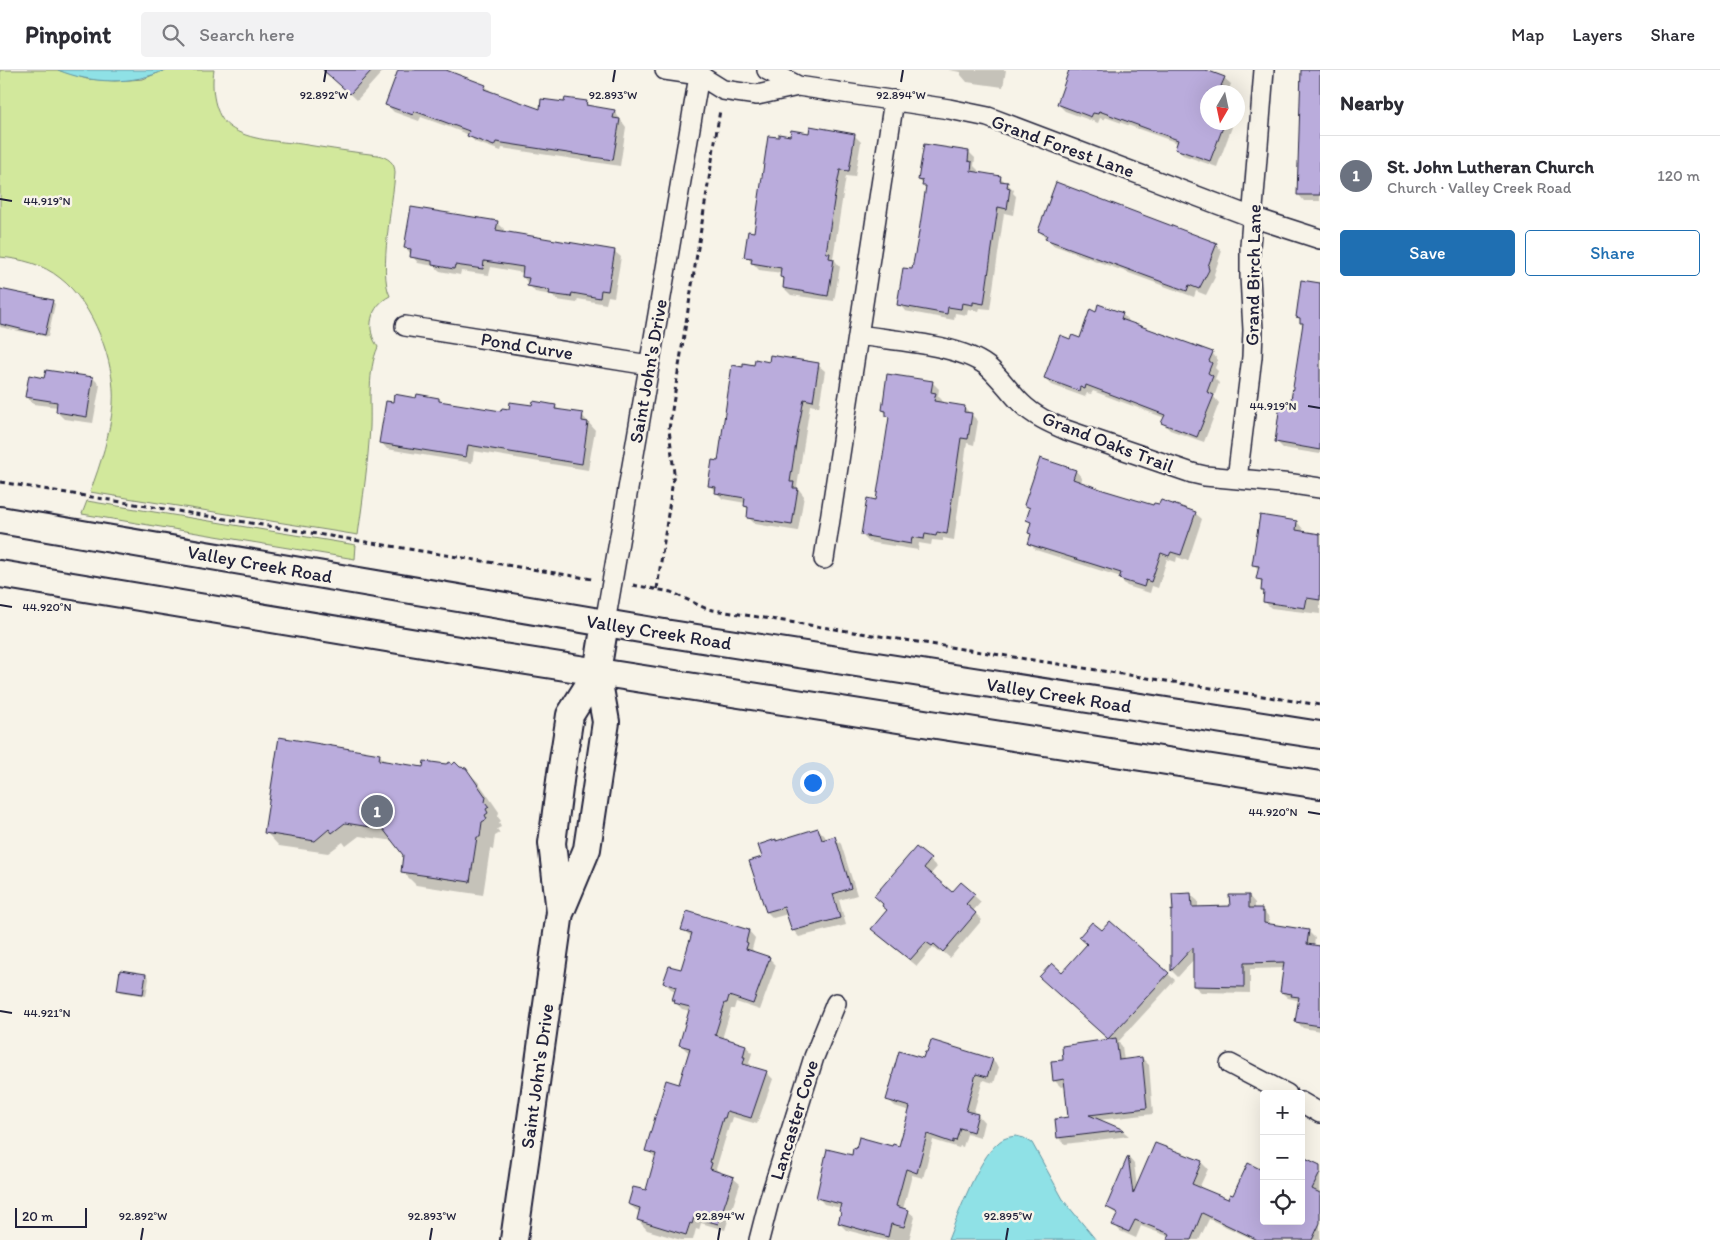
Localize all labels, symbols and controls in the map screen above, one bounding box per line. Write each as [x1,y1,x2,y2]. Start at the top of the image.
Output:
search box [141,12,491,57]
text: Pinpoint [25,20,111,49]
icon: search [159,21,187,49]
text: Search here [199,23,294,46]
text: Map [1511,24,1544,46]
text: Layers [1572,24,1622,46]
text: Share [1650,24,1695,46]
north arrow [1200,85,1245,130]
text: 92.892°W [300,88,348,102]
text: 92.893°W [589,88,637,102]
text: 92.894°W [876,88,926,102]
text: Nearby [1340,90,1404,115]
street label: Grand Forest Lane [988,109,1138,183]
text: St. John Lutheran Church [1387,155,1594,178]
text: 1 [1352,166,1360,185]
text: 120 m [1657,166,1700,185]
text: Church · Valley Creek Road [1387,178,1572,197]
text: 44.919°N [23,194,71,208]
street label: Grand Birch Lane [1240,204,1266,346]
button: Save [1340,230,1515,276]
button: Share [1525,230,1700,276]
street label: Saint John's Drive [624,297,672,445]
street label: Pond Curve [479,327,575,365]
text: 44.919°N [1249,399,1297,413]
street label: Grand Oaks Trail [1039,406,1178,478]
street label: Valley Creek Road [186,540,335,588]
text: 44.920°N [23,600,72,614]
street label: Valley Creek Road [585,609,734,655]
street label: Valley Creek Road [985,672,1134,718]
your location [800,770,826,796]
pin: 1 [361,792,393,830]
text: 44.920°N [1249,805,1298,819]
street label: Saint John's Drive [515,1002,559,1150]
text: 44.921°N [23,1006,71,1020]
street label: Lancaster Cove [765,1057,823,1183]
map controls [1260,1090,1305,1225]
button: + [1260,1090,1305,1135]
button: − [1260,1135,1305,1180]
button: locate [1260,1180,1305,1225]
scale bar [15,1205,88,1228]
text: 20 m [22,1208,53,1225]
text: 92.892°W [119,1209,167,1223]
text: 92.893°W [408,1209,456,1223]
text: 92.894°W [695,1209,745,1223]
text: 92.895°W [984,1209,1032,1223]

